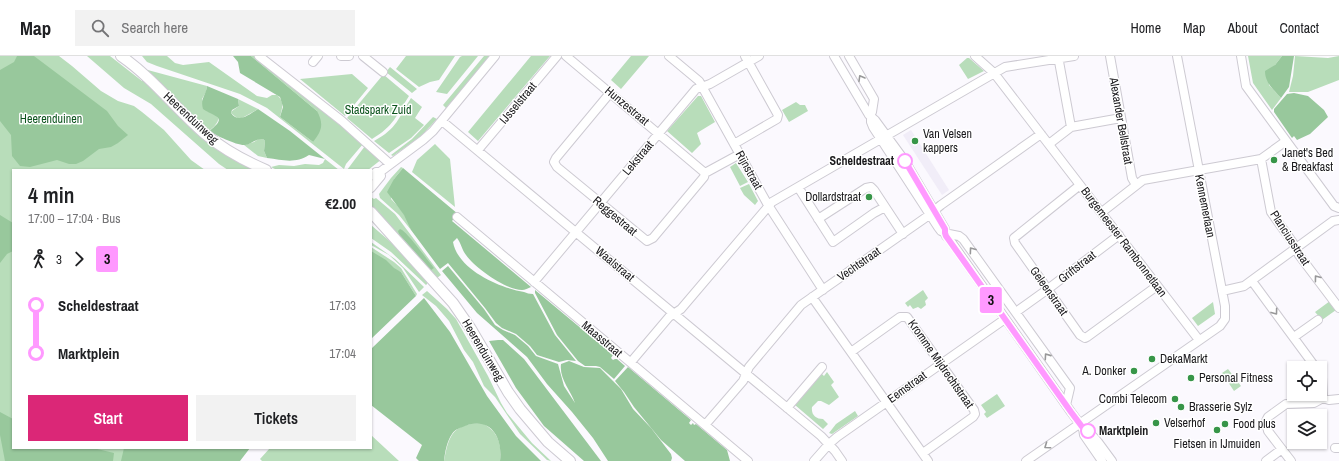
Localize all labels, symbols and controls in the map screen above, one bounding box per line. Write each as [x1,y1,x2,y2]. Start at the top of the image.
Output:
search box [75,10,355,46]
text: Map [20,15,51,41]
icon: search [89,17,111,39]
text: Search here [121,17,188,38]
text: Home [1130,19,1161,37]
text: Map [1183,19,1205,37]
text: About [1227,19,1257,37]
text: Contact [1279,19,1319,37]
one-way arrow [859,74,866,82]
street label: Alexander Bellstraat [1105,75,1137,166]
street label: IJsselstraat [496,79,540,127]
street label: Hunzestraat [602,83,653,129]
street label: Heerenduinweg [160,88,222,148]
park label: Stadspark Zuid [345,102,411,118]
park label: Heerenduinen [20,111,82,127]
place label: Van Velsen kappers [923,126,972,156]
marker: Van Velsen kappers [910,136,920,146]
street label: Lekstraat [619,137,657,179]
place label: Janet's Bed & Breakfast [1282,145,1333,175]
street label: Rijnstraat [732,148,766,193]
place label: Scheldestraat [829,153,895,169]
marker: Scheldestraat [897,153,913,169]
marker: Janet's Bed & Breakfast [1269,155,1279,165]
street label: Kennemerlaan [1191,173,1219,239]
text: 4 min [28,180,74,210]
street label: Burgemeester Rambonnetlaan [1077,184,1171,300]
place label: Dollardstraat [805,189,861,205]
marker: Dollardstraat [864,192,874,202]
text: €2.00 [325,193,356,214]
street label: Reggestraat [589,193,641,240]
street label: Planciusstraat [1266,207,1314,269]
text: 17:00 – 17:04 · Bus [28,210,120,227]
street label: Waalstraat [592,243,638,285]
street label: Vechtstraat [834,243,884,285]
street label: Griftstraat [1055,247,1099,287]
icon: walk [28,248,50,270]
icon: forward [68,248,90,270]
one-way arrow [970,248,977,255]
text: 3 [104,250,110,268]
text: 3 [56,251,62,268]
street label: Geleenstraat [1026,263,1072,319]
one-way arrow [1315,276,1322,283]
line badge: 3 [978,287,1004,313]
text: 3 [988,291,994,309]
text: Scheldestraat [58,295,139,316]
text: 17:03 [329,297,356,314]
one-way arrow [1270,308,1278,315]
street label: Heerenduinweg [458,316,508,384]
street label: Kromme Mijdrechtstraat [904,316,978,412]
street label: Maasstraat [578,317,626,361]
text: Marktplein [58,343,120,364]
text: 17:04 [329,345,356,362]
place label: DekaMarkt [1160,351,1208,367]
one-way arrow [1044,353,1052,360]
marker: DekaMarkt [1147,354,1157,364]
map controls [1287,361,1327,449]
button: locate [1287,361,1327,401]
place label: A. Donker [1081,363,1127,379]
marker: A. Donker [1129,366,1139,376]
street label: Eemstraat [884,367,930,407]
place label: Personal Fitness [1199,370,1273,386]
marker: Personal Fitness [1186,373,1196,383]
place label: Combi Telecom [1099,391,1167,407]
marker: Combi Telecom [1170,394,1180,404]
button: Start [28,395,188,441]
button: Tickets [196,395,356,441]
place label: Brasserie Sylz [1189,399,1253,415]
marker: Brasserie Sylz [1176,402,1186,412]
button: layers [1287,409,1327,449]
place label: Velserhof [1164,415,1205,431]
place label: Food plus [1233,416,1276,432]
marker: Velserhof [1151,418,1161,428]
marker: Food plus [1220,419,1230,429]
marker: Marktplein [1080,423,1096,439]
place label: Marktplein [1099,423,1148,439]
marker: Fietsen in IJmuiden [1212,425,1222,435]
place label: Fietsen in IJmuiden [1174,436,1260,452]
one-way arrow [1045,441,1052,448]

